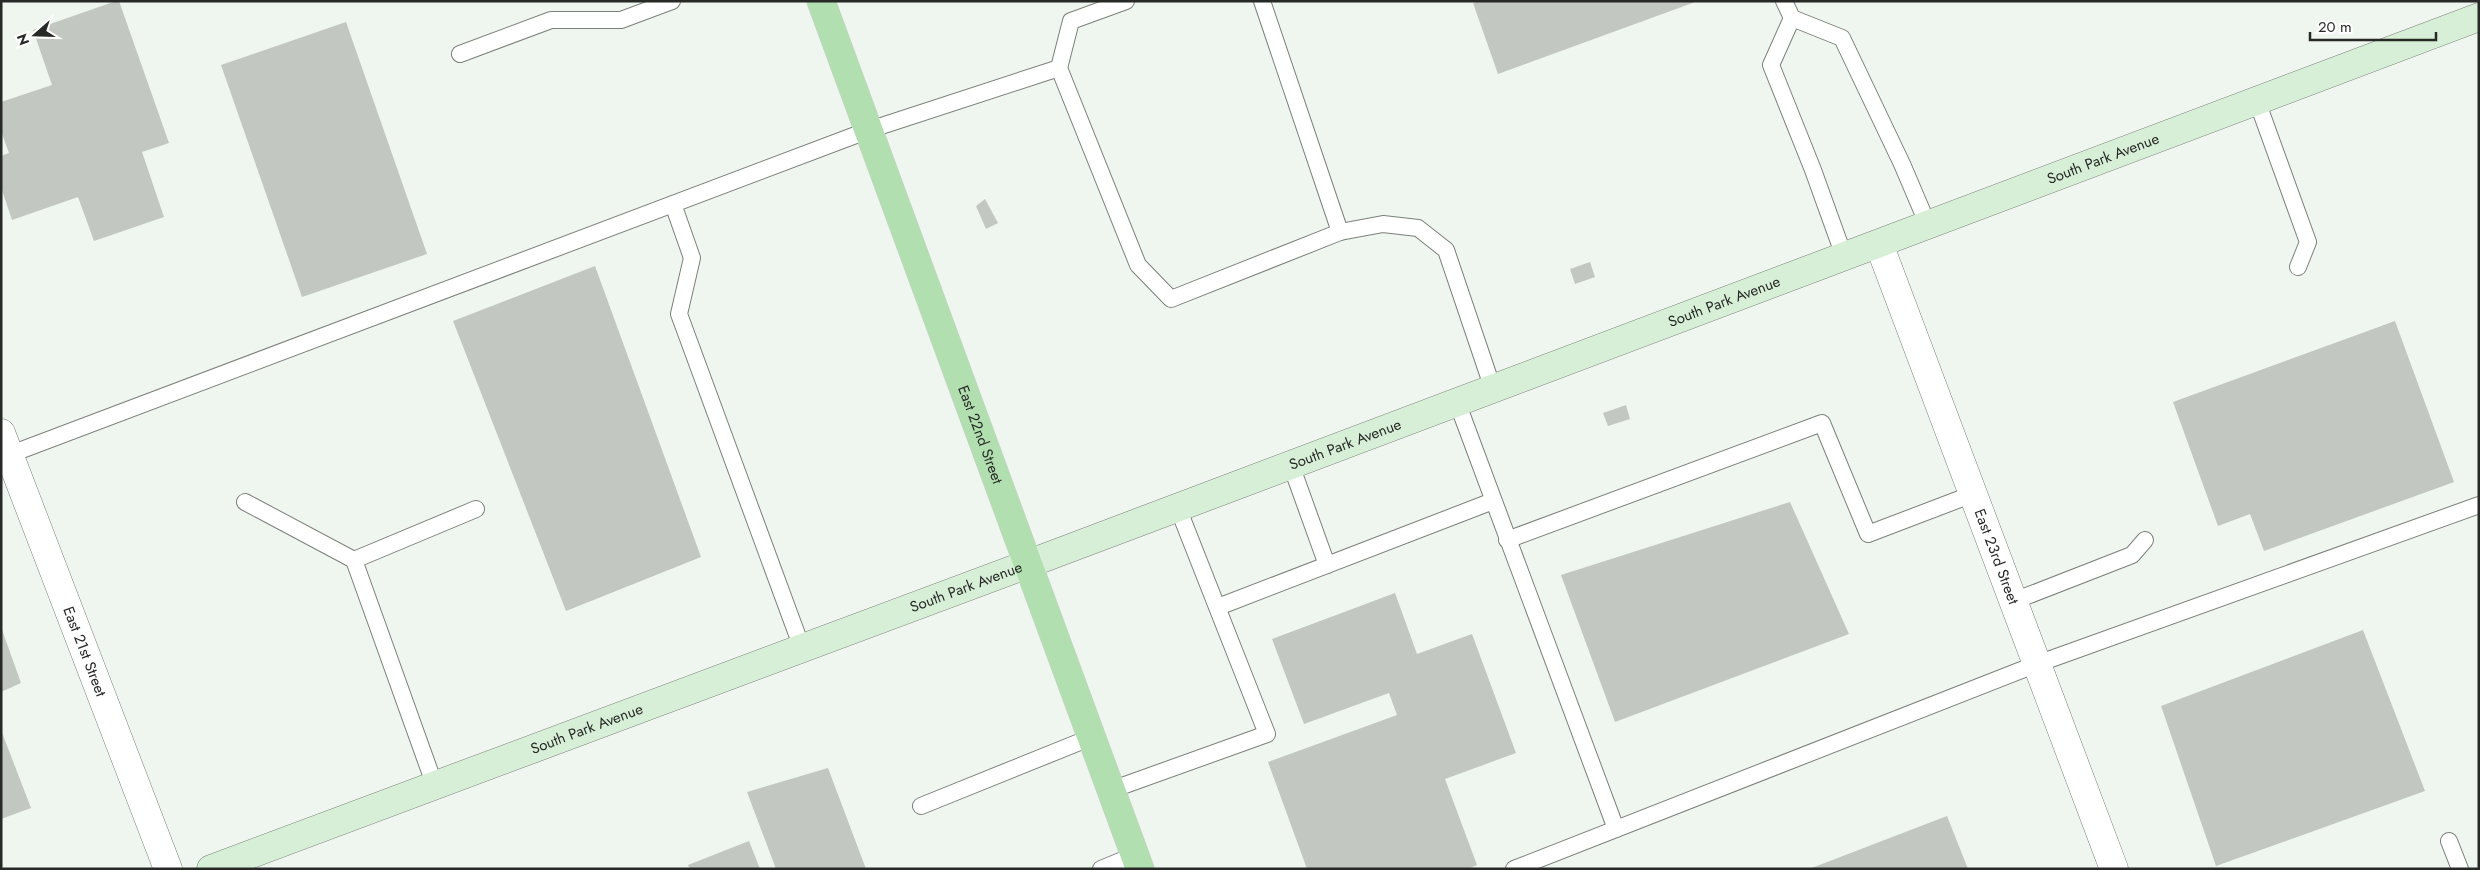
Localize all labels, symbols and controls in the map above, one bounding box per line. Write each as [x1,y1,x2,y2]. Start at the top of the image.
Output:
north arrow [10,10,60,60]
scale bar [2310,10,2436,42]
text: 20 m [2318,16,2352,38]
text: N [11,31,34,48]
street label: South Park Avenue [2044,127,2163,190]
street label: South Park Avenue [1665,270,1784,333]
street label: East 22nd Street [952,382,1009,487]
street label: South Park Avenue [1286,413,1405,476]
street label: East 23rd Street [1969,506,2025,608]
street label: South Park Avenue [907,556,1026,618]
street label: East 21st Street [57,603,112,700]
street label: South Park Avenue [527,698,646,760]

